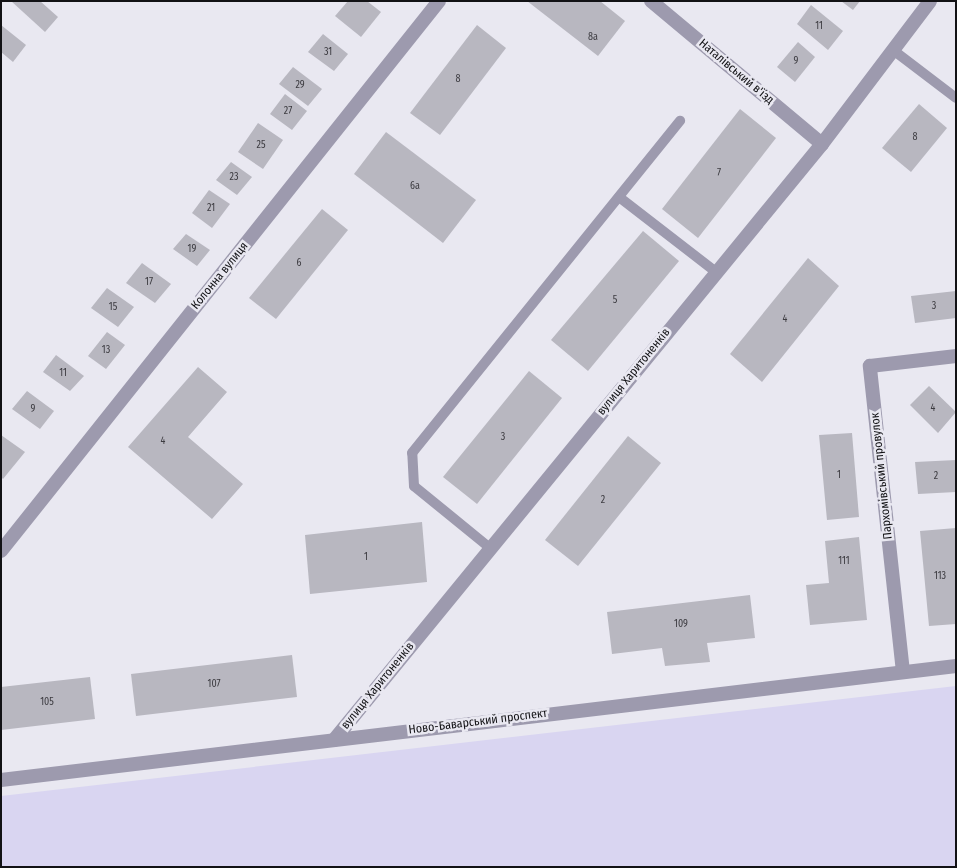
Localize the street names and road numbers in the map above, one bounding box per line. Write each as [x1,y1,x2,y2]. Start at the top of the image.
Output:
street label: Наталівський в'їзд [696,36,776,108]
street label: Колонна вулиця [188,239,252,313]
street label: вулиця Харитоненків [595,326,673,418]
street label: Пархомівський провулок [868,412,896,540]
street label: вулиця Харитоненків [339,640,417,732]
street label: Ново-Баварський проспект [408,706,548,738]

